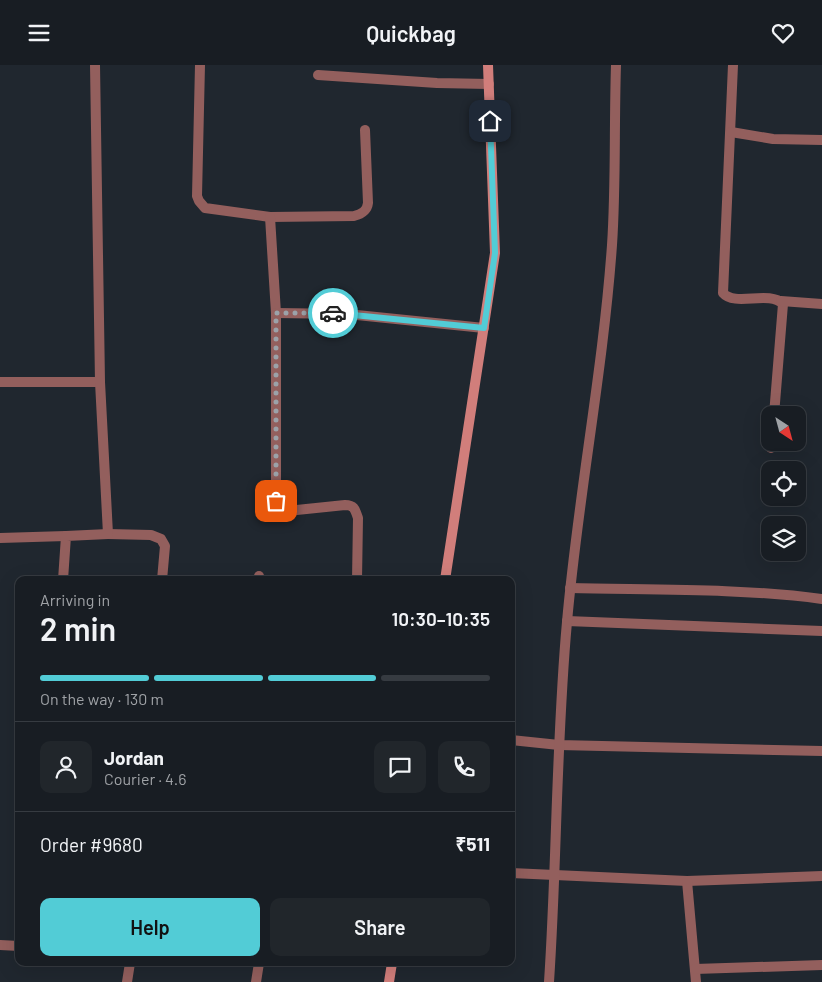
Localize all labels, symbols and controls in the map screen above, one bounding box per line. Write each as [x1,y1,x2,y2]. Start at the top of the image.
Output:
icon: menu [25,19,53,47]
icon: heart [769,19,797,47]
text: Quickbag [366,20,456,46]
pin [469,100,511,142]
icon: home [476,107,504,135]
courier [308,288,358,338]
icon: car [319,299,347,327]
north arrow [761,406,806,451]
map controls [761,406,806,561]
button: locate [761,461,806,506]
pin [255,480,297,522]
icon: bag [262,487,290,515]
button: layers [761,516,806,561]
text: Arriving in [40,590,110,609]
text: 10:30–10:35 [392,607,490,630]
text: 2 min [40,609,116,647]
text: On the way · 130 m [40,689,164,708]
button: person [40,741,92,793]
button: chat [374,741,426,793]
button: phone [438,741,490,793]
text: Jordan [104,746,164,769]
text: Courier · 4.6 [104,769,187,788]
text: ₹511 [456,832,490,855]
text: Order #9680 [40,833,143,856]
button: Help [40,898,260,956]
button: Share [270,898,490,956]

